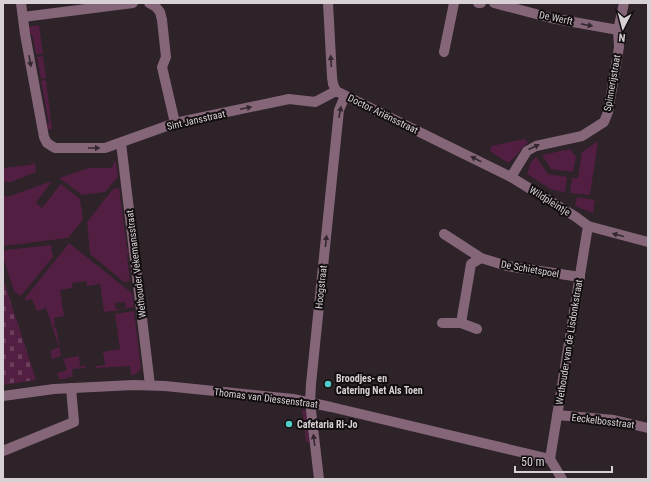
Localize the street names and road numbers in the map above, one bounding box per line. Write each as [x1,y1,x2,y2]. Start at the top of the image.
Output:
street label: De Werft [538,9,574,27]
street label: Spinnerijstraat [602,54,622,112]
street label: Doctor Ariënsstraat [346,92,420,136]
street label: Sint Jansstraat [166,108,226,132]
street label: Wildpleintje [528,184,573,218]
street label: Wethouder Vekemansstraat [124,209,148,319]
street label: De Schietspoel [500,258,560,280]
street label: Hoogstraat [313,264,329,310]
street label: Wethouder van de Lisdonkstraat [554,279,584,405]
street label: Thomas van Diessenstraat [213,386,319,410]
street label: Eeckelbosstraat [571,412,635,430]

